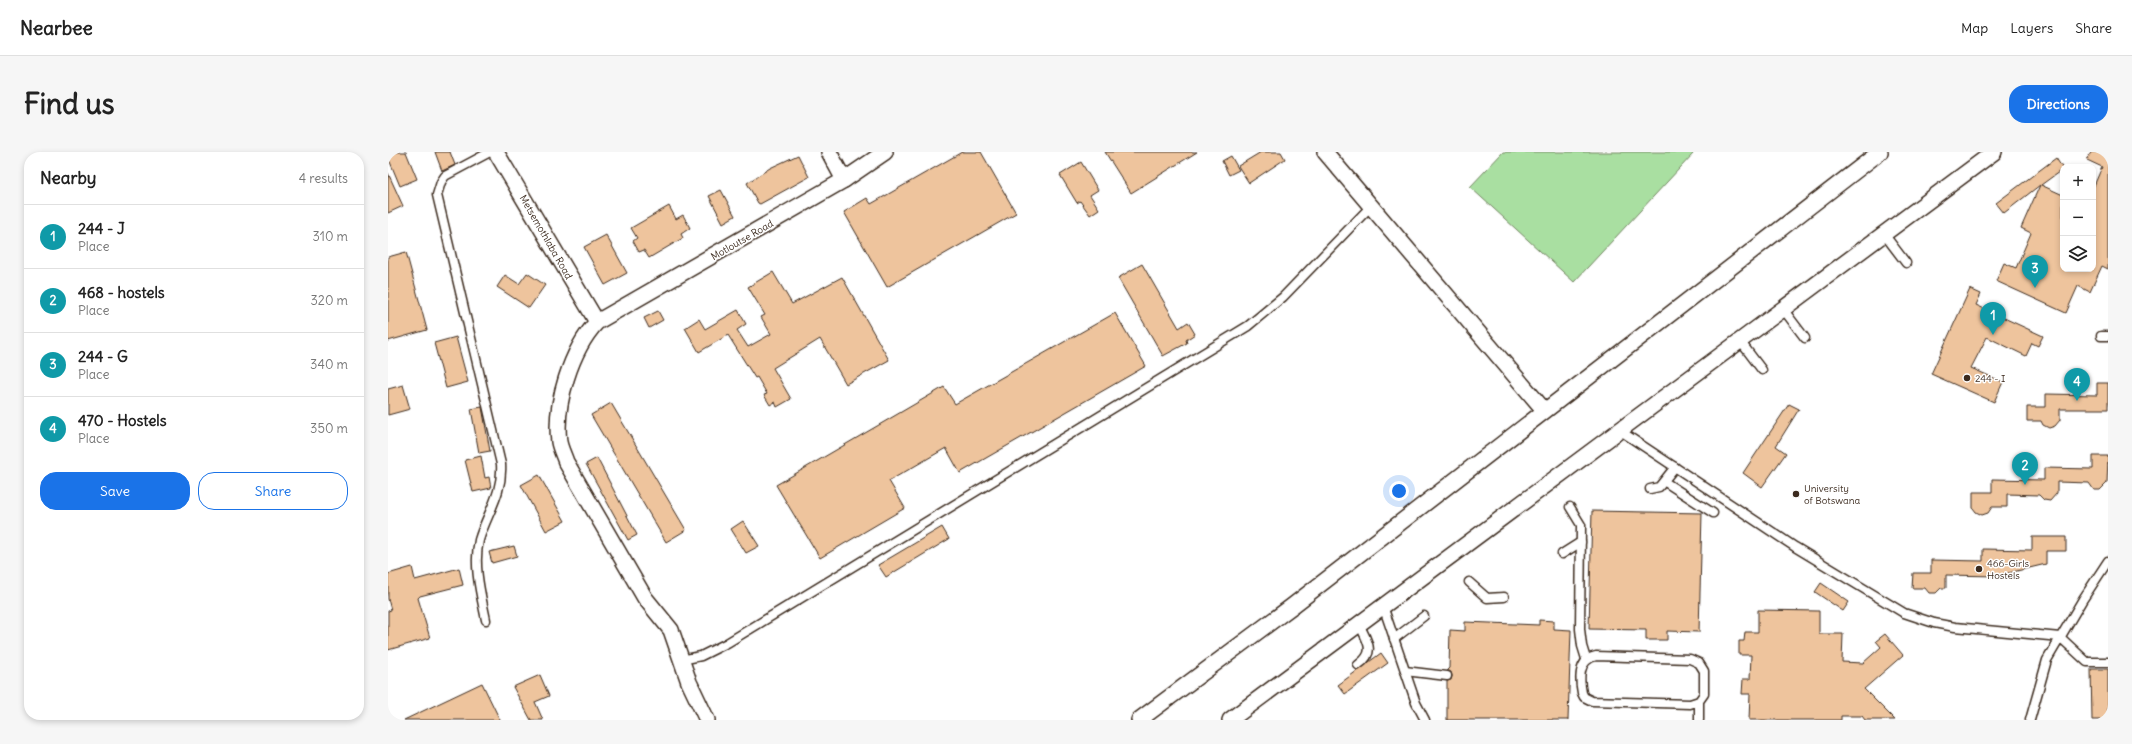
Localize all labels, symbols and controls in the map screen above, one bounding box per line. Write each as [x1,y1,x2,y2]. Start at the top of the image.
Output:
text: Nearbee [20,16,93,40]
text: Map [1961,19,1988,37]
text: Layers [2010,19,2053,37]
text: Share [2075,19,2112,37]
button: Directions [2009,85,2108,123]
text: Find us [24,86,115,122]
map controls [2060,164,2096,272]
button: + [2060,164,2096,200]
text: Nearby [40,167,96,189]
text: 4 results [299,170,348,187]
street label: Metsemothlaba Road [517,193,575,282]
button: − [2060,200,2096,236]
street label: Motloutse Road [709,217,776,263]
text: 244 - J [78,219,125,238]
text: 1 [50,228,56,245]
text: 310 m [313,228,348,245]
button: layers [2060,236,2096,272]
text: Place [78,238,109,255]
pin: 3 [2022,255,2048,288]
text: 468 - hostels [78,283,165,302]
text: 2 [49,292,57,309]
text: 320 m [310,292,348,309]
text: Place [78,302,109,319]
pin: 1 [1980,302,2006,335]
text: 244 - G [78,347,128,366]
text: 3 [49,356,57,373]
text: 340 m [310,356,348,373]
text: Place [78,366,109,383]
pin: 4 [2064,368,2090,401]
place label: 244 - I [1975,372,2005,385]
marker: 244 - I [1962,373,1972,383]
text: 470 - Hostels [78,411,167,430]
text: 4 [49,420,57,437]
text: 350 m [310,420,348,437]
text: Place [78,430,109,447]
pin: 2 [2012,452,2038,485]
button: Save [40,472,190,510]
button: Share [198,472,348,510]
your location [1389,481,1409,501]
place label: University of Botswana [1804,482,1861,507]
marker: University of Botswana [1791,489,1801,499]
place label: 466-Girls Hostels [1987,557,2029,582]
marker: 466-Girls Hostels [1974,564,1984,574]

